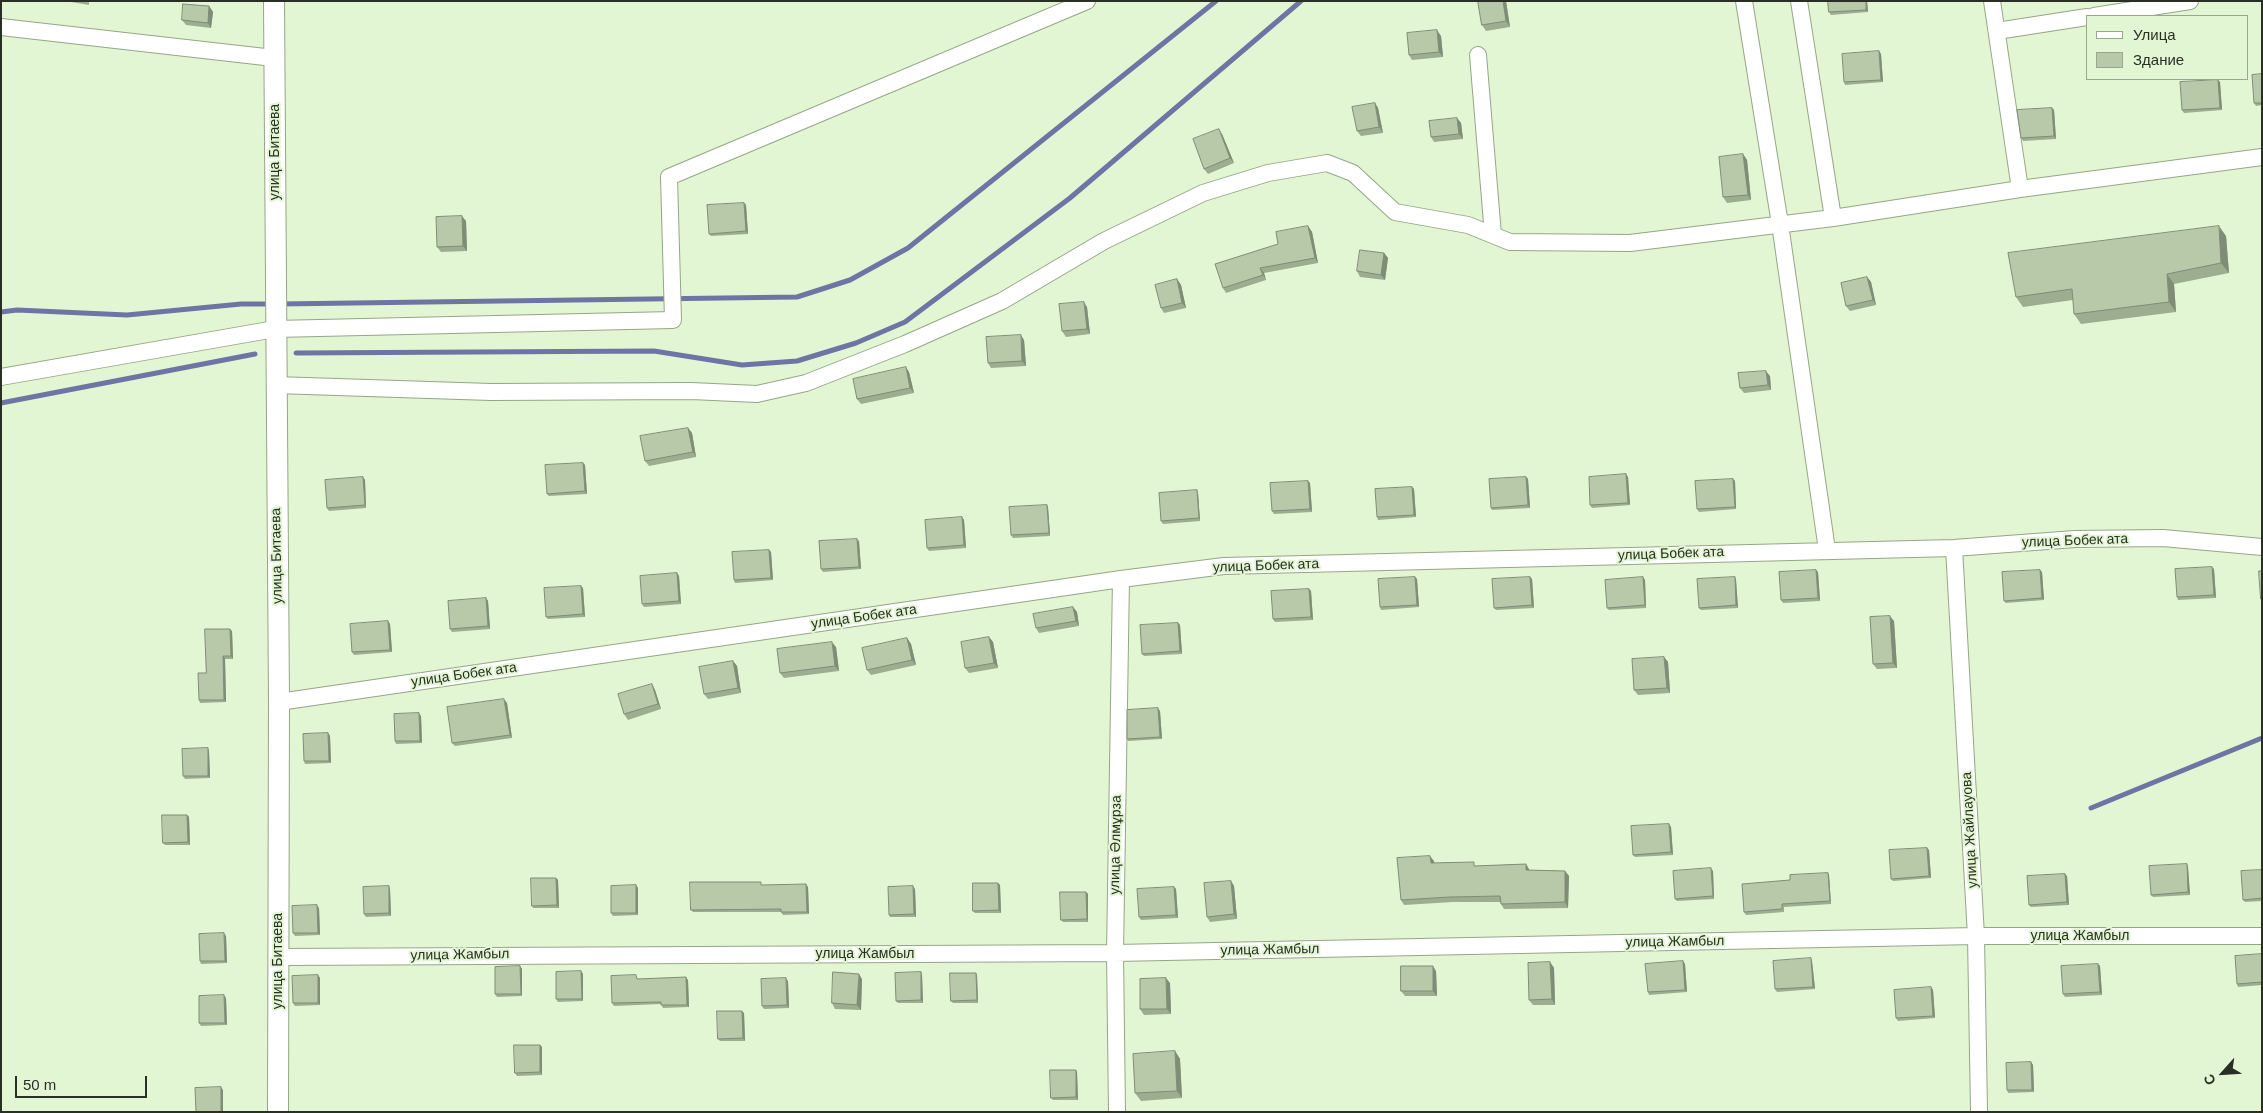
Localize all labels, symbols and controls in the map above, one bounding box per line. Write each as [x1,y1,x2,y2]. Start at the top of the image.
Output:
legend [2086,15,2248,80]
text: Улица [2133,26,2176,43]
text: Здание [2133,51,2184,68]
street label: улица Битаева [267,104,283,200]
street label: улица Битаева [268,508,286,604]
street label: улица Бобек ата [2021,531,2129,551]
street label: улица Бобек ата [1617,544,1725,564]
street label: улица Бобек ата [1212,556,1320,576]
street label: улица Бобек ата [810,601,918,633]
street label: улица Бобек ата [410,659,518,691]
street label: улица Жайлауова [1959,771,1981,889]
street label: улица Әлмұрза [1107,795,1125,895]
street label: улица Битаева [270,913,286,1009]
street label: улица Жамбыл [2031,928,2129,944]
street label: улица Жамбыл [1625,933,1725,951]
street label: улица Жамбыл [1220,941,1320,959]
street label: улица Жамбыл [410,946,510,964]
street label: улица Жамбыл [816,946,914,962]
north arrow [2198,1048,2248,1098]
scale bar [18,1066,150,1098]
text: С [2200,1072,2219,1088]
text: 50 m [23,1076,56,1093]

